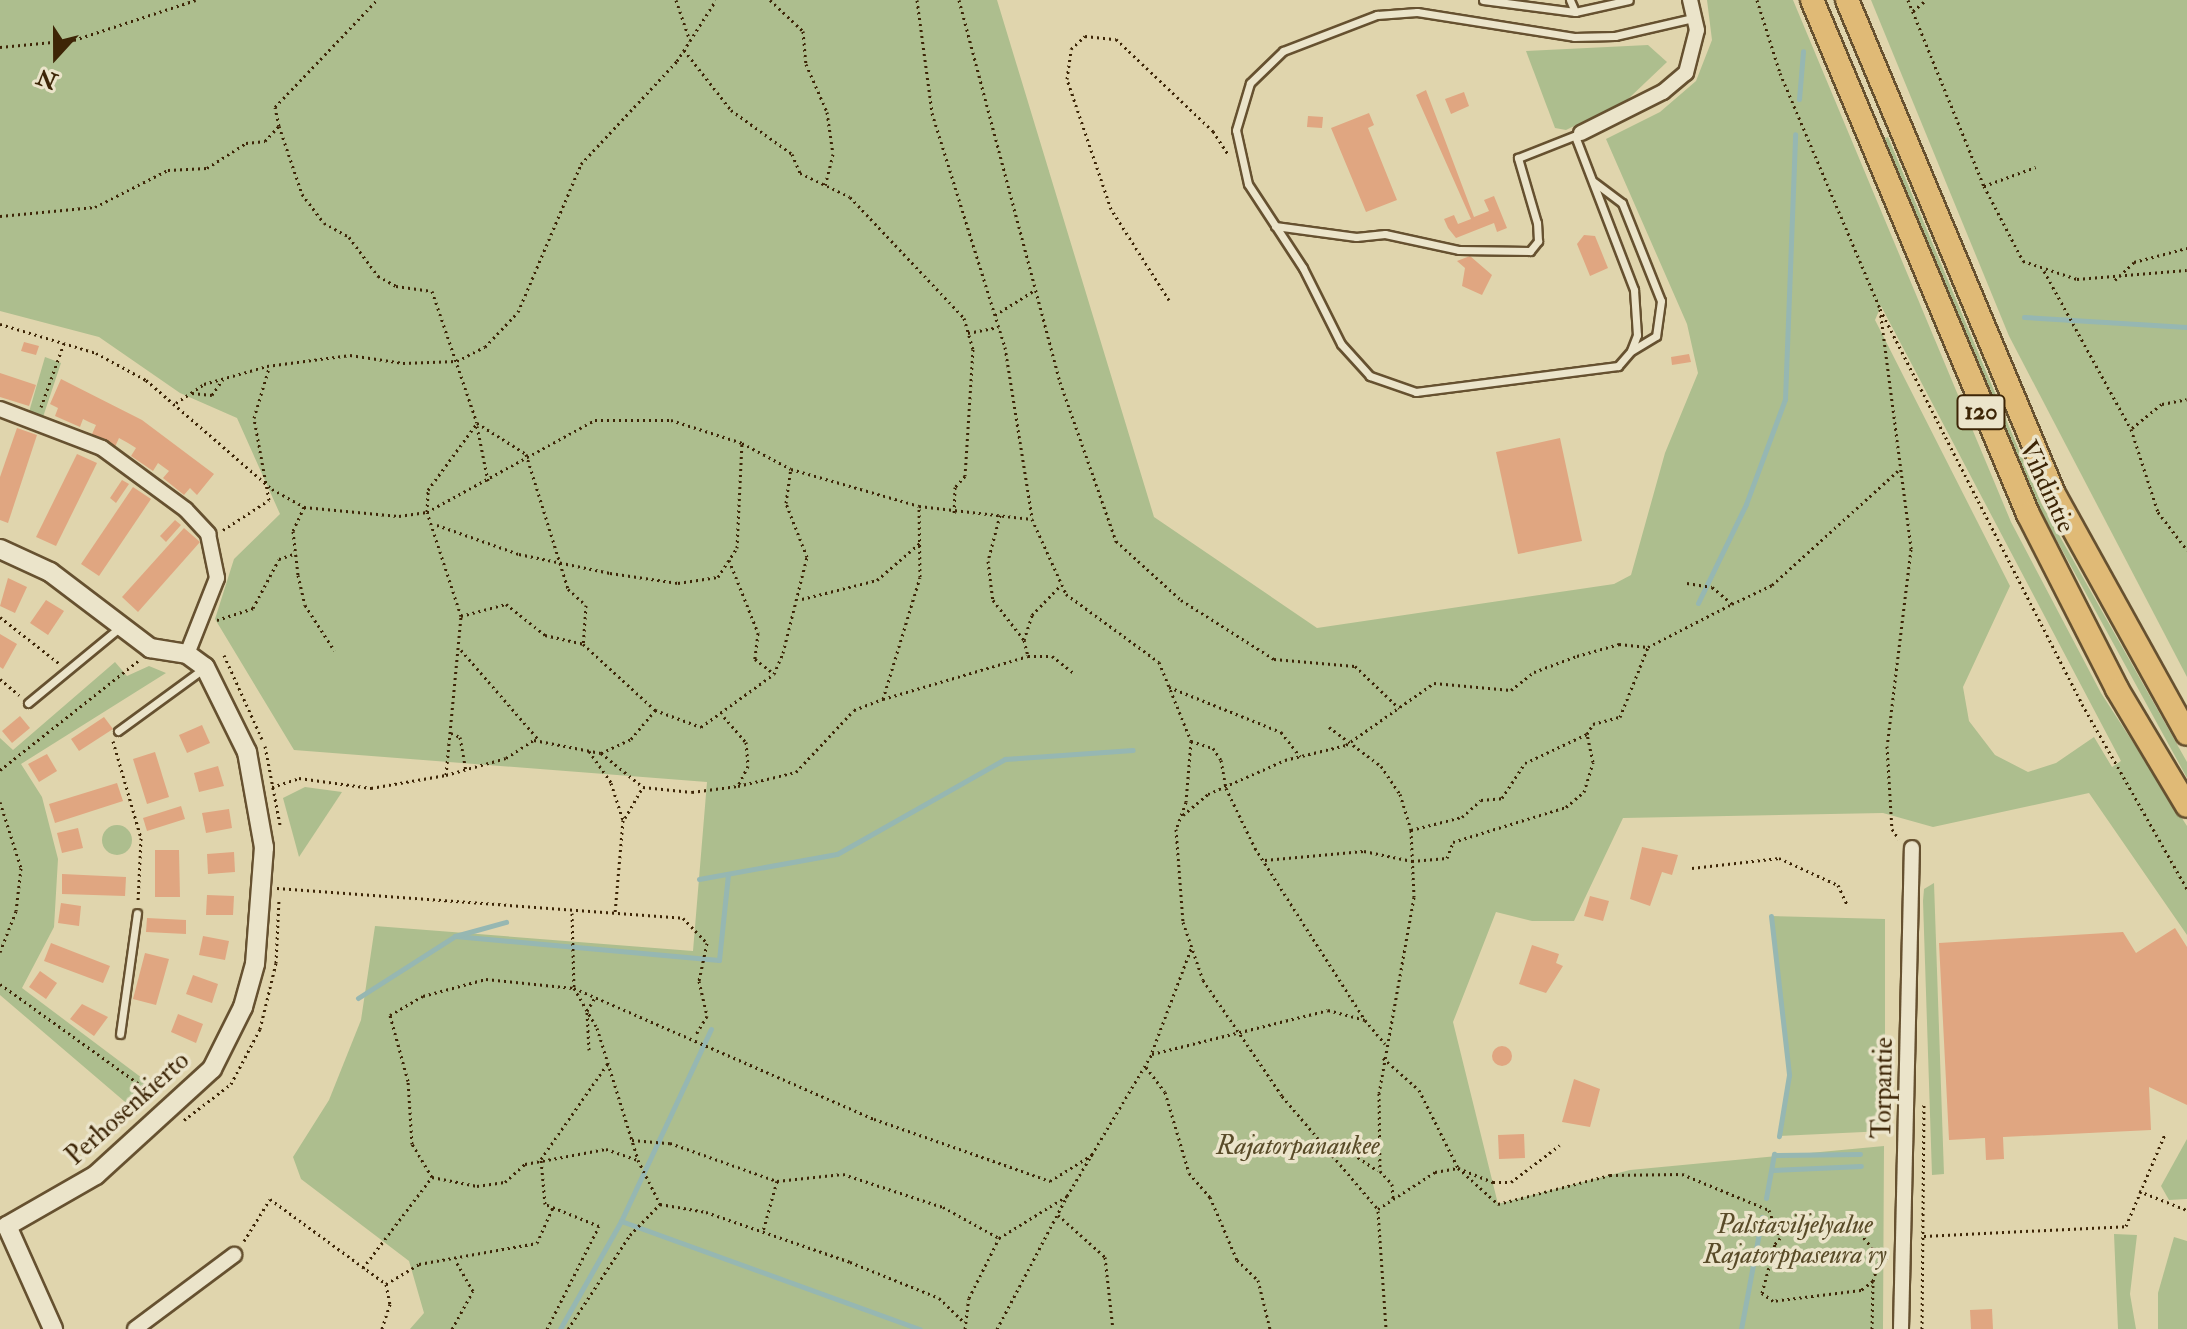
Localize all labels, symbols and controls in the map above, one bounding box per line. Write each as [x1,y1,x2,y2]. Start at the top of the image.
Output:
north arrow [16,16,96,96]
text: N [33,62,62,95]
road number: 120 [1955,392,2007,432]
street label: Vihdintie [2011,436,2081,538]
street label: Torpantie [1868,1037,1900,1139]
street label: Perhosenkierto [60,1046,196,1172]
park label: Rajatorpanaukee [1216,1131,1380,1163]
park label: Palstaviljelyalue Rajatorppaseura ry [1703,1210,1887,1272]

